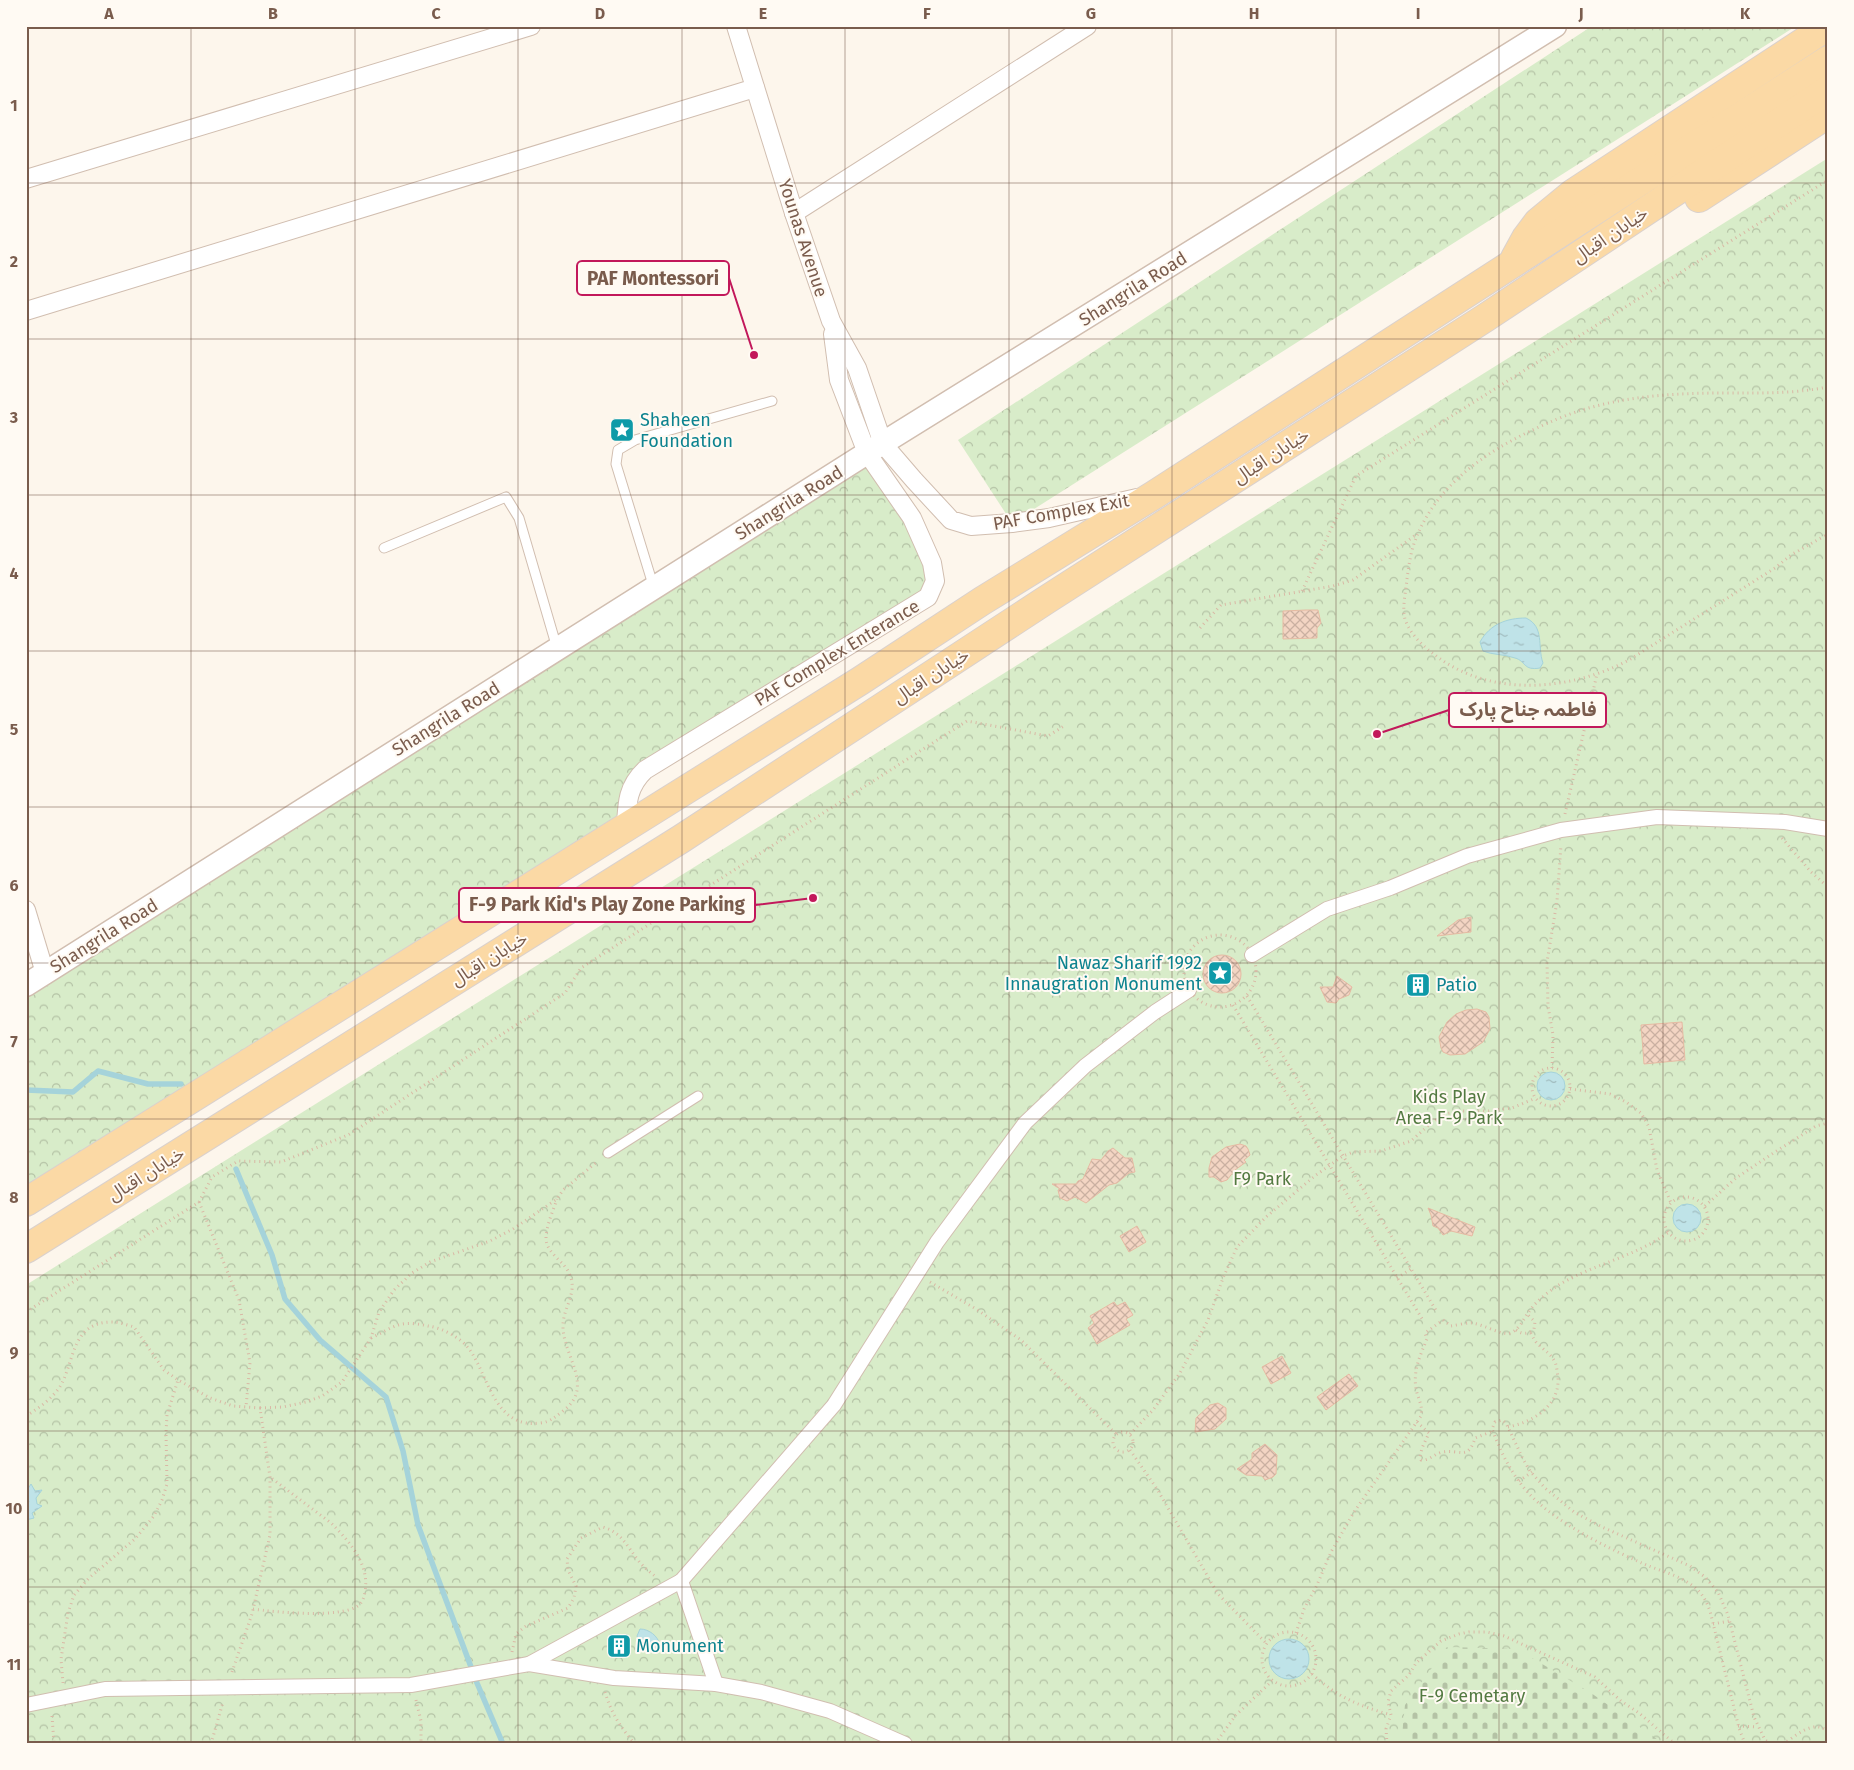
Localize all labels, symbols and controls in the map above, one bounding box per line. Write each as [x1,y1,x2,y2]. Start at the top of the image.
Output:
text: A [103,4,114,23]
text: B [268,4,278,23]
text: C [431,4,441,23]
text: D [595,4,605,23]
text: E [759,4,767,23]
text: F [923,4,931,23]
text: G [1086,4,1096,23]
text: H [1249,4,1259,23]
text: I [1416,4,1420,23]
text: J [1577,4,1584,23]
text: K [1740,4,1751,23]
text: 1 [10,96,18,115]
street label: Younas Avenue [774,176,832,300]
street label: خیابان اقبال [1568,202,1652,268]
street label: Shangrila Road [1075,247,1191,331]
text: 2 [10,252,18,271]
callout: PAF Montessori [577,261,729,295]
text: PAF Montessori [587,267,719,290]
text: 3 [9,408,18,427]
place label: Shaheen Foundation [640,409,733,452]
place icon: Shaheen Foundation [609,417,635,443]
street label: خیابان اقبال [1229,423,1313,489]
street label: Shangrila Road [731,461,847,545]
street label: PAF Complex Exit [991,489,1131,535]
text: 4 [9,564,19,583]
street label: PAF Complex Enterance [750,595,924,711]
street label: خیابان اقبال [889,643,973,709]
street label: Shangrila Road [388,677,504,761]
callout: فاطمہ جناح پارک [1449,693,1606,727]
text: فاطمہ جناح پارک [1459,698,1597,723]
text: 5 [10,720,19,739]
text: 6 [9,876,19,895]
callout: F-9 Park Kid's Play Zone Parking [459,888,755,922]
text: F-9 Park Kid's Play Zone Parking [469,893,745,916]
street label: Shangrila Road [46,894,162,978]
street label: خیابان اقبال [447,927,531,991]
place label: Nawaz Sharif 1992 Innaugration Monument [1005,952,1202,995]
place icon: Nawaz Sharif 1992 Innaugration Monument [1207,960,1233,986]
building icon: Patio [1405,972,1431,998]
place label: Patio [1436,974,1477,996]
text: 7 [10,1032,18,1051]
park label: Kids Play Area F-9 Park [1396,1086,1503,1129]
street label: خیابان اقبال [104,1142,188,1206]
park label: F9 Park [1233,1168,1292,1190]
text: 8 [9,1188,19,1207]
text: 9 [10,1343,19,1362]
text: 10 [6,1499,22,1518]
building icon: Monument [606,1633,632,1659]
place label: Monument [636,1635,724,1657]
text: 11 [7,1655,21,1674]
park label: F-9 Cemetary [1419,1685,1525,1707]

